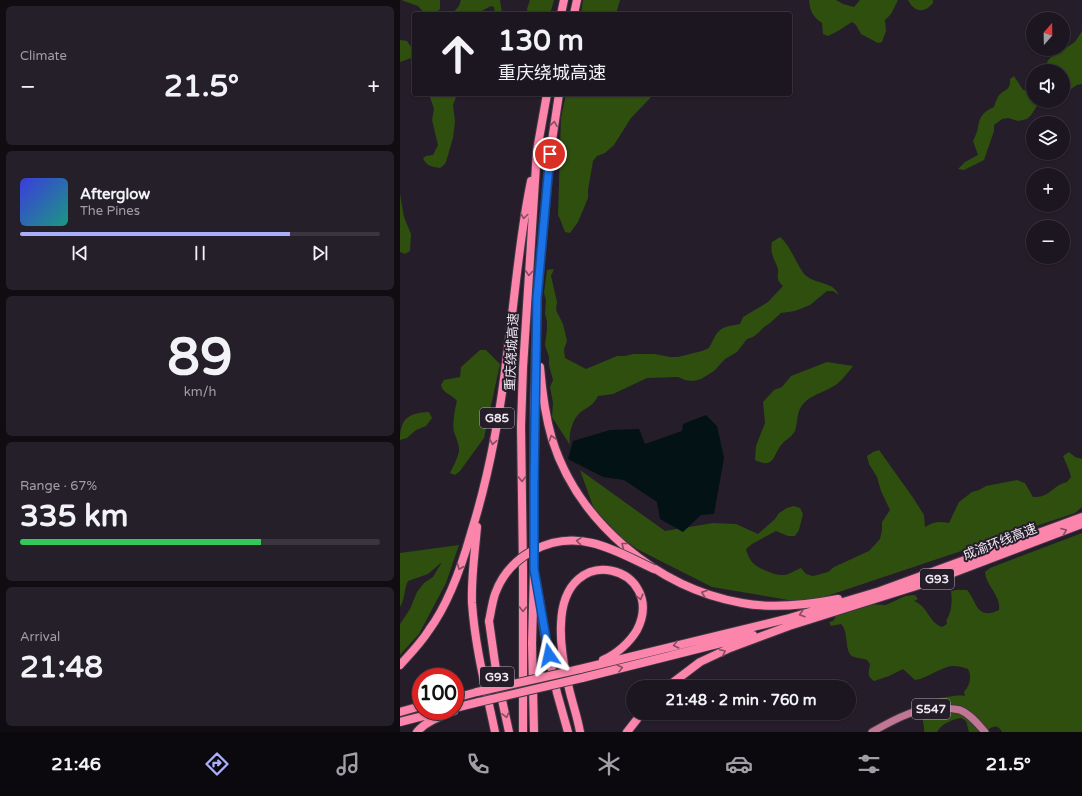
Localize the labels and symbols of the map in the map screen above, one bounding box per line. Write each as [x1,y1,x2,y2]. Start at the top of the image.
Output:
north arrow [1026,12,1070,56]
one-way arrow [550,121,558,127]
pin [533,137,567,171]
one-way arrow [520,213,529,219]
one-way arrow [524,270,533,276]
street label: 重庆绕城高速 [502,313,522,391]
road number: G85 [480,408,514,428]
one-way arrow [549,435,557,442]
one-way arrow [489,439,497,445]
one-way arrow [518,476,527,482]
street label: 成渝环线高速 [961,521,1039,563]
one-way arrow [1060,527,1067,535]
one-way arrow [576,537,582,546]
one-way arrow [621,542,628,549]
one-way arrow [456,564,464,571]
road number: G93 [920,569,954,589]
one-way arrow [701,590,708,598]
one-way arrow [635,593,644,600]
one-way arrow [519,606,527,612]
one-way arrow [799,609,806,618]
position arrow [528,634,570,676]
one-way arrow [673,641,679,649]
one-way arrow [720,648,727,656]
one-way arrow [616,664,623,673]
road number: G93 [480,667,514,687]
speed limit sign: 100 [412,668,464,720]
road number: S547 [912,699,950,719]
one-way arrow [501,711,509,718]

